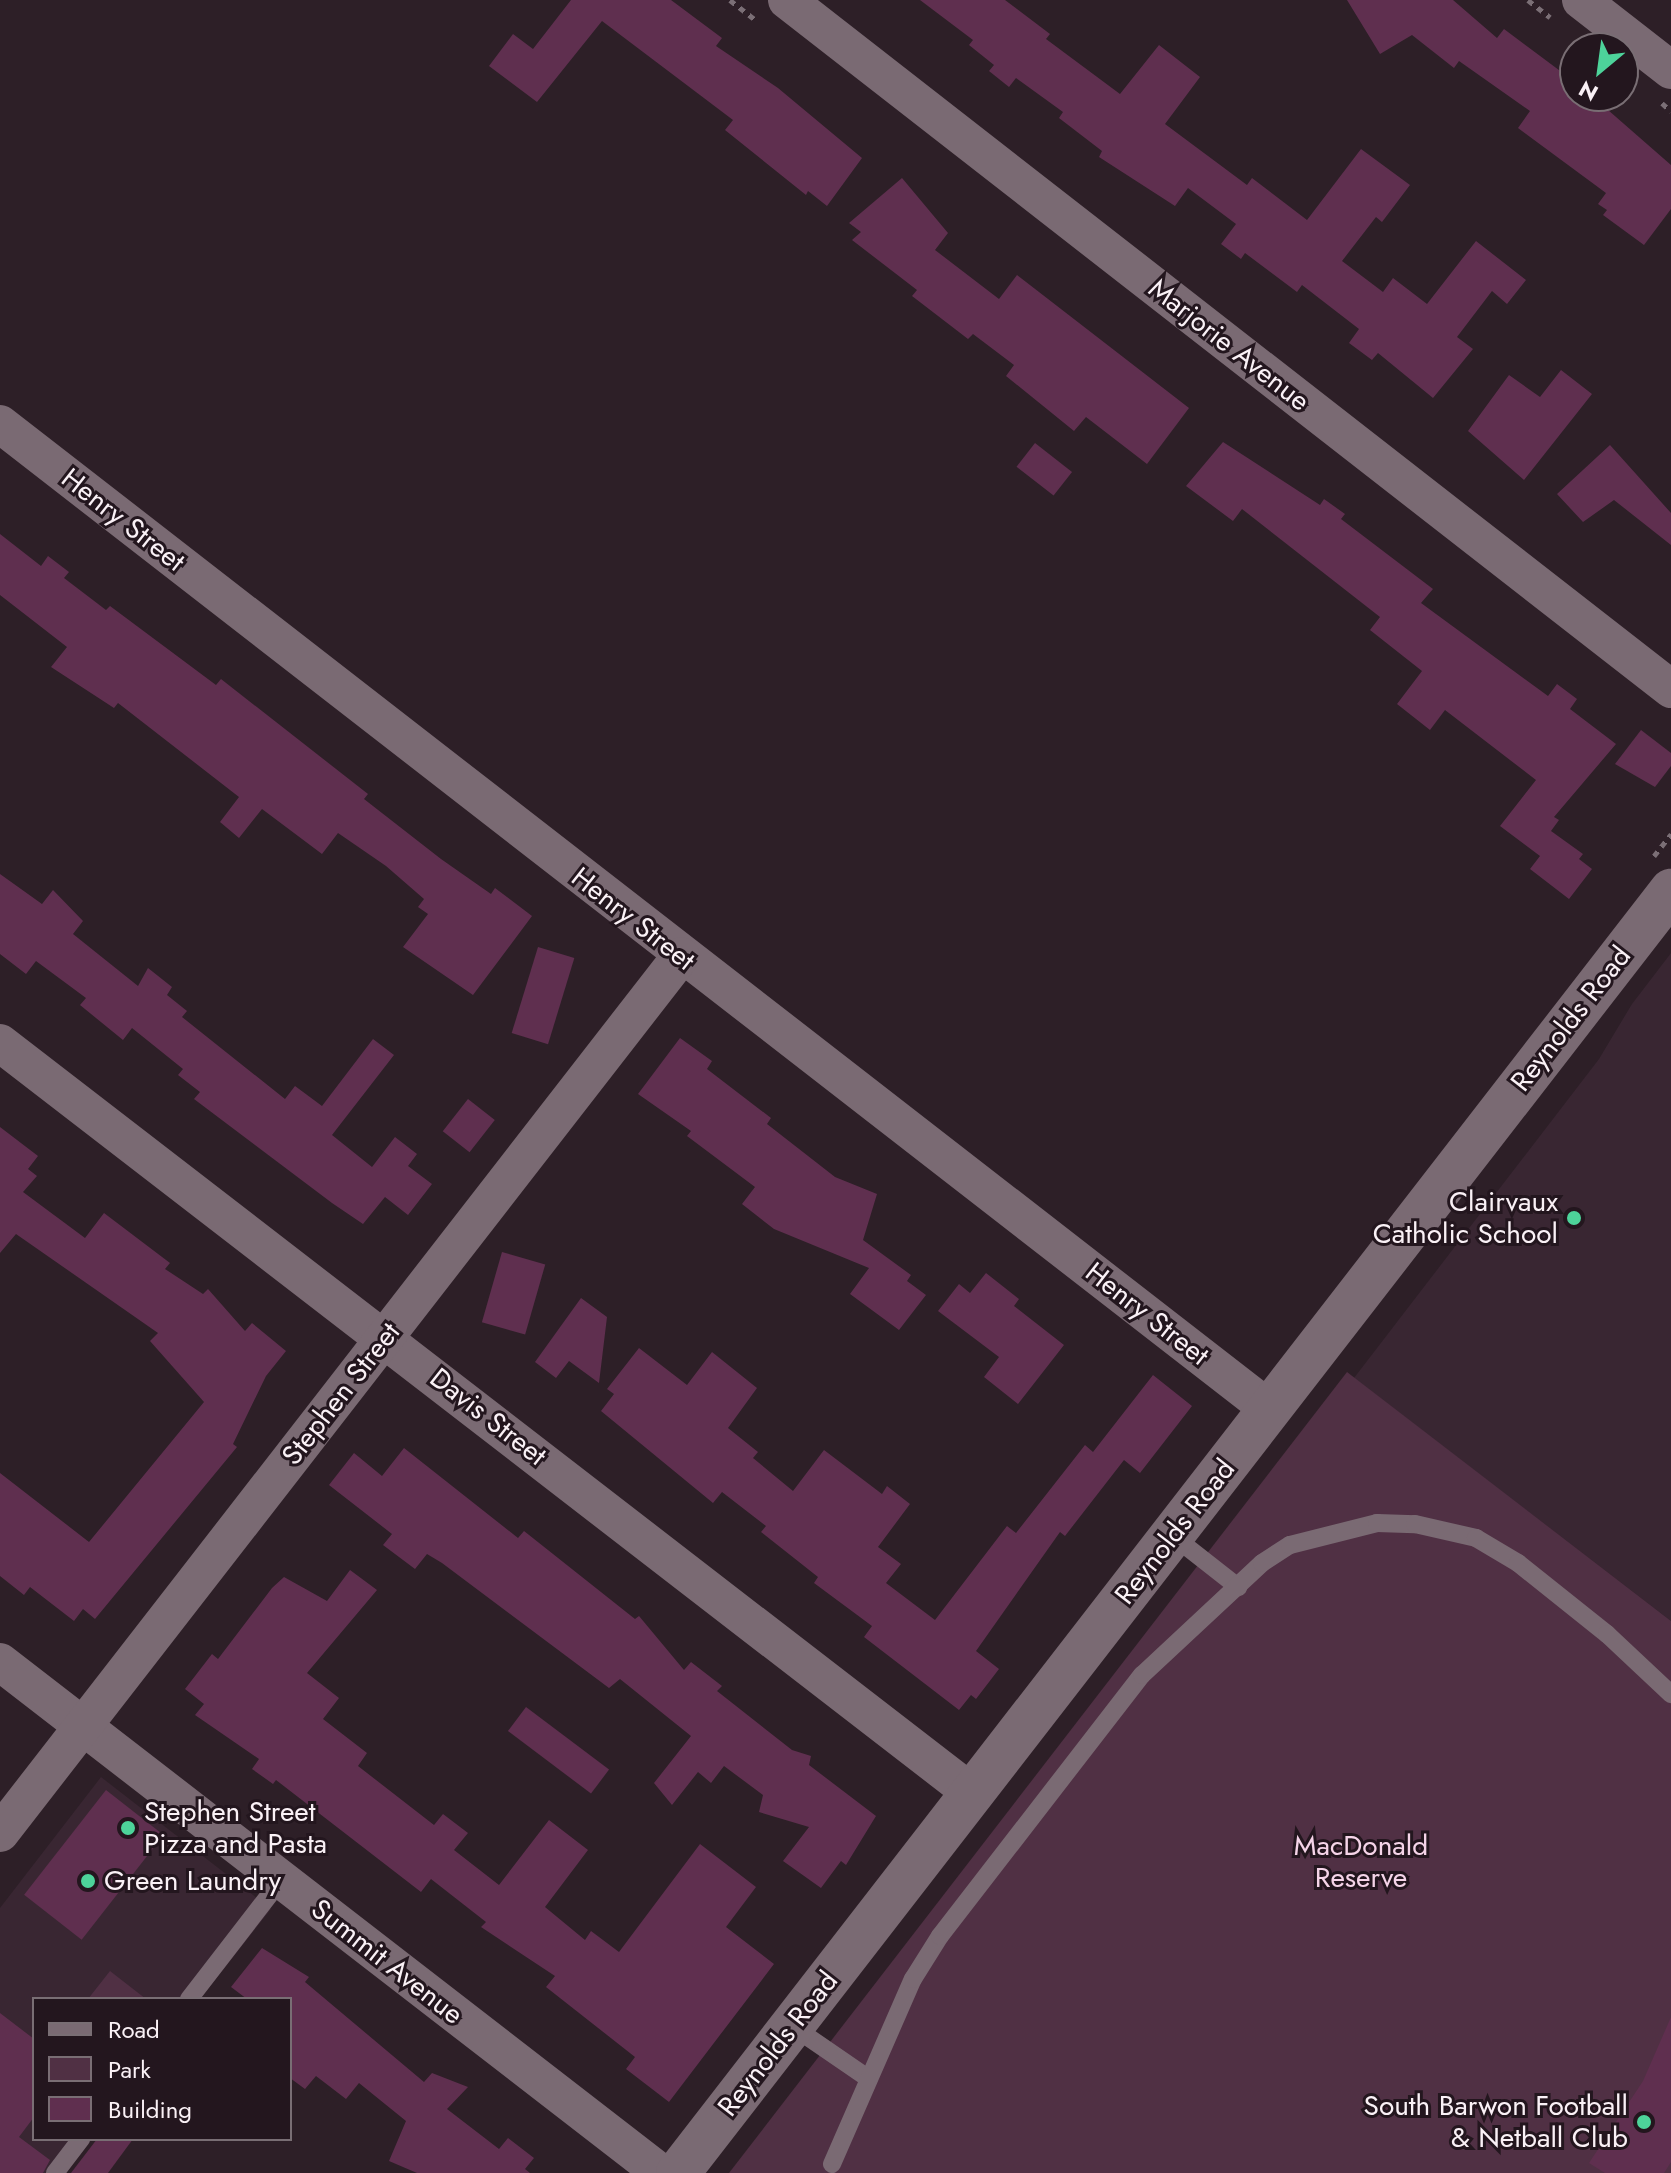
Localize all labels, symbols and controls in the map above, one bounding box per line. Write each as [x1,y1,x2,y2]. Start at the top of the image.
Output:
north arrow [1559,32,1639,112]
text: N [1573,73,1604,109]
street label: Marjorie Avenue [1142,272,1316,418]
street label: Henry Street [55,461,191,579]
street label: Henry Street [565,860,701,978]
street label: Reynolds Road [1504,940,1638,1098]
place label: Clairvaux Catholic School [1373,1185,1558,1251]
marker: Clairvaux Catholic School [1565,1209,1583,1227]
street label: Henry Street [1079,1255,1215,1373]
street label: Stephen Street [275,1316,407,1472]
street label: Davis Street [423,1361,553,1473]
street label: Reynolds Road [1108,1453,1242,1611]
place label: Stephen Street Pizza and Pasta [144,1795,327,1861]
marker: Stephen Street Pizza and Pasta [119,1819,137,1837]
park label: MacDonald Reserve [1294,1829,1428,1895]
place label: Green Laundry [104,1864,281,1898]
marker: Green Laundry [79,1872,97,1890]
street label: Summit Avenue [304,1892,470,2032]
street label: Reynolds Road [711,1965,845,2123]
legend [32,1997,292,2141]
text: Road [108,2012,160,2047]
text: Park [108,2052,151,2087]
place label: South Barwon Football & Netball Club [1364,2089,1628,2155]
text: Building [108,2092,192,2127]
marker: South Barwon Football & Netball Club [1635,2113,1653,2131]

